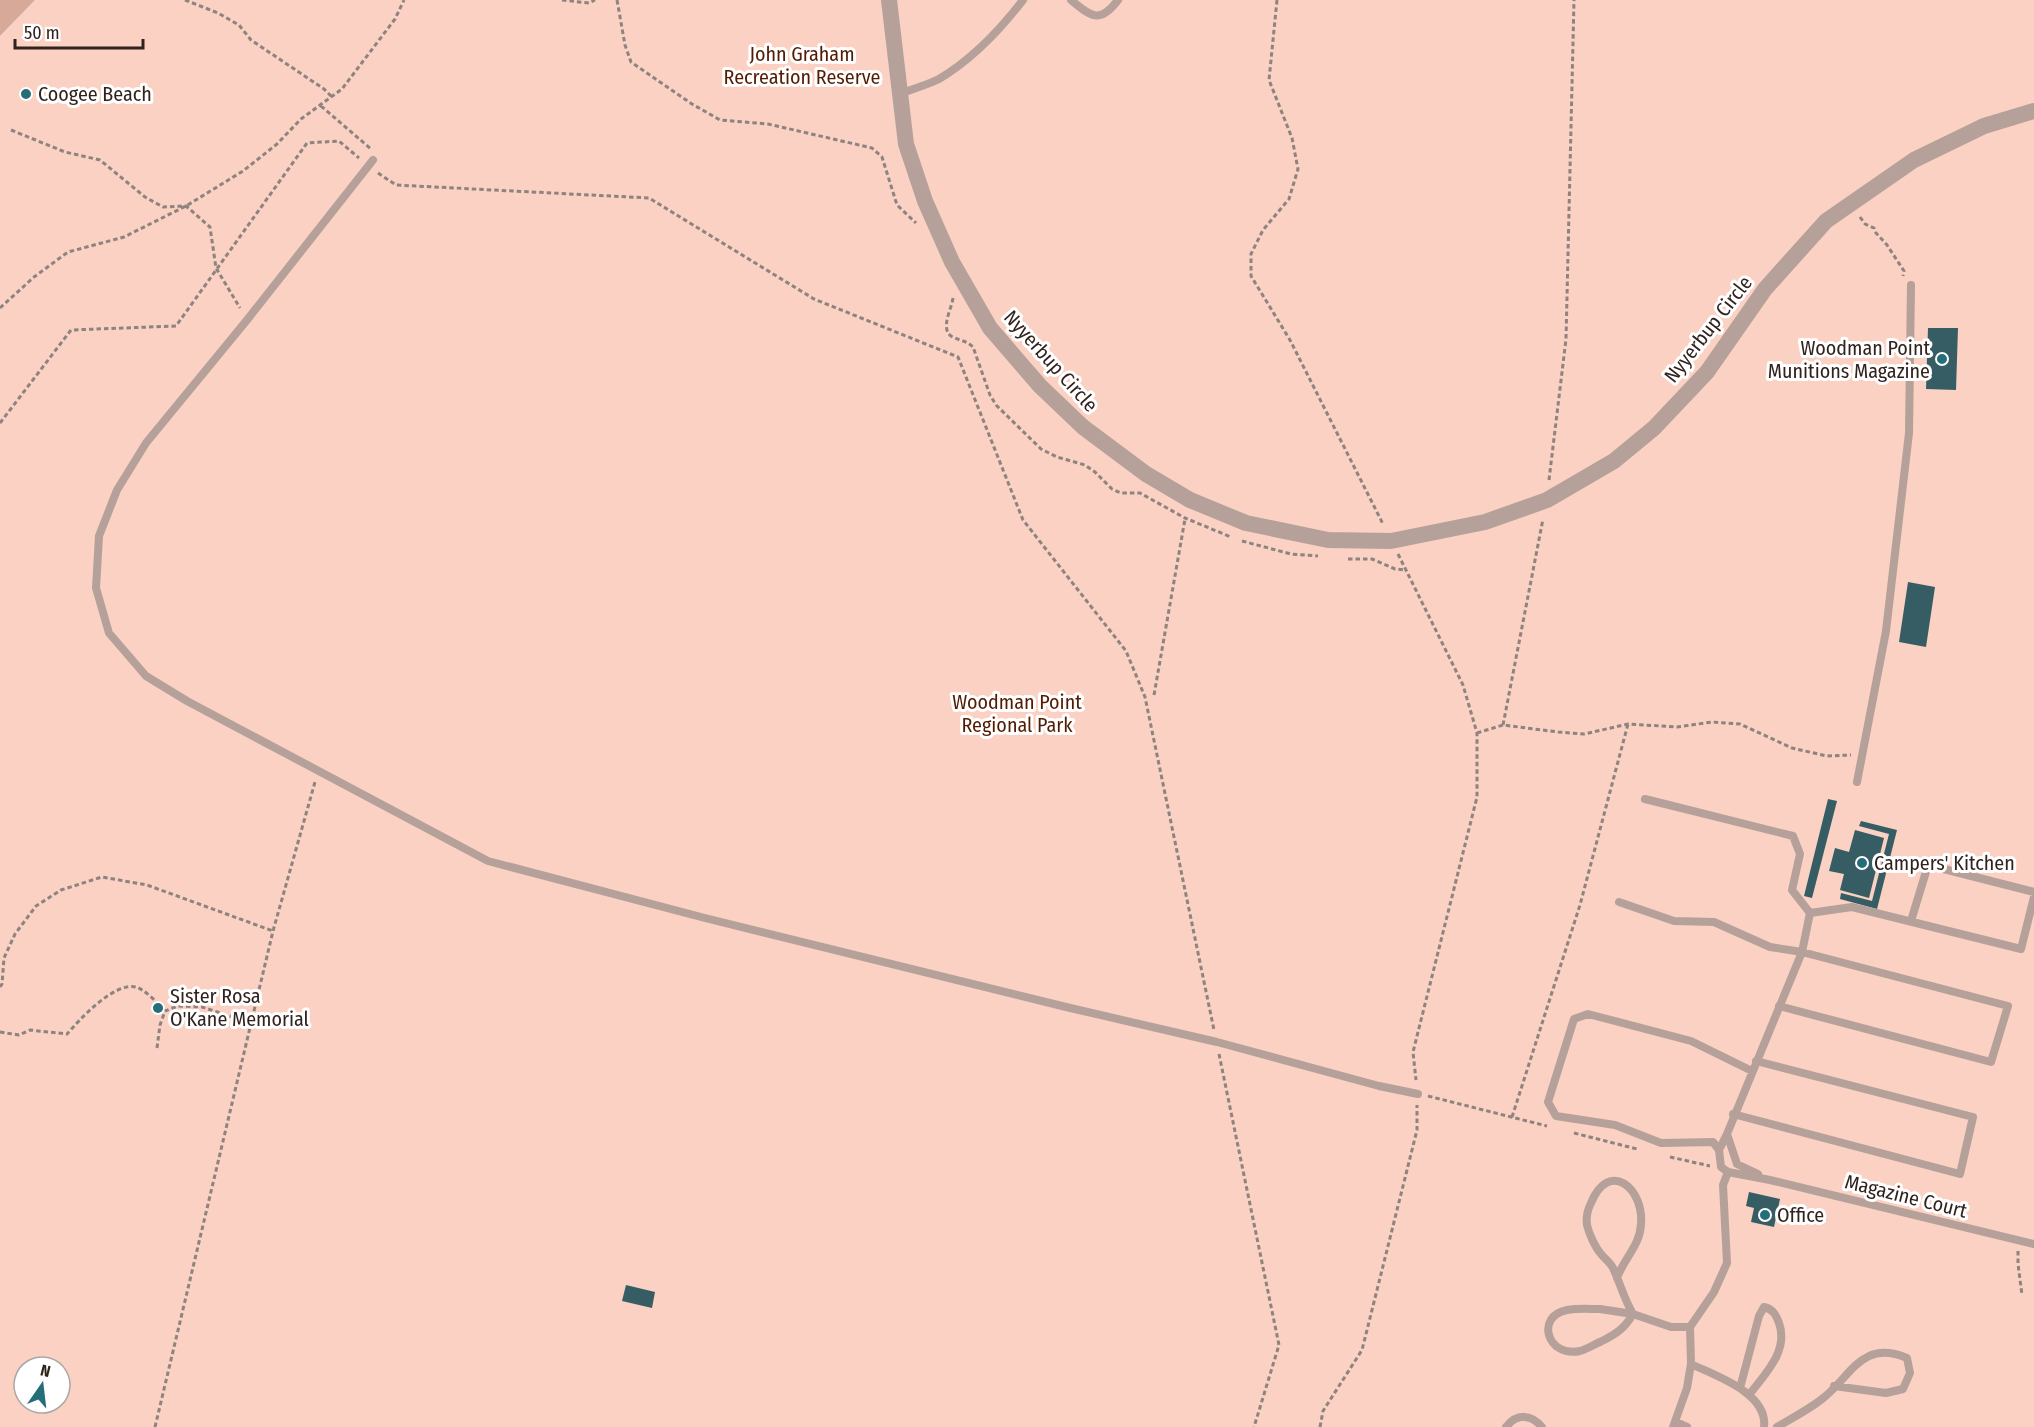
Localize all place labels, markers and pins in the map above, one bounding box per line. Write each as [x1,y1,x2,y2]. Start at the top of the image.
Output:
place label: Coogee Beach [38,82,152,106]
marker: Coogee Beach [19,87,33,101]
place label: Woodman Point Munitions Magazine [1768,336,1930,383]
marker: Woodman Point Munitions Magazine [1935,352,1949,366]
place label: Campers' Kitchen [1874,851,2015,875]
marker: Campers' Kitchen [1855,856,1869,870]
place label: Sister Rosa O'Kane Memorial [170,984,309,1031]
marker: Sister Rosa O'Kane Memorial [151,1001,165,1015]
place label: Office [1777,1203,1824,1227]
marker: Office [1758,1208,1772,1222]

